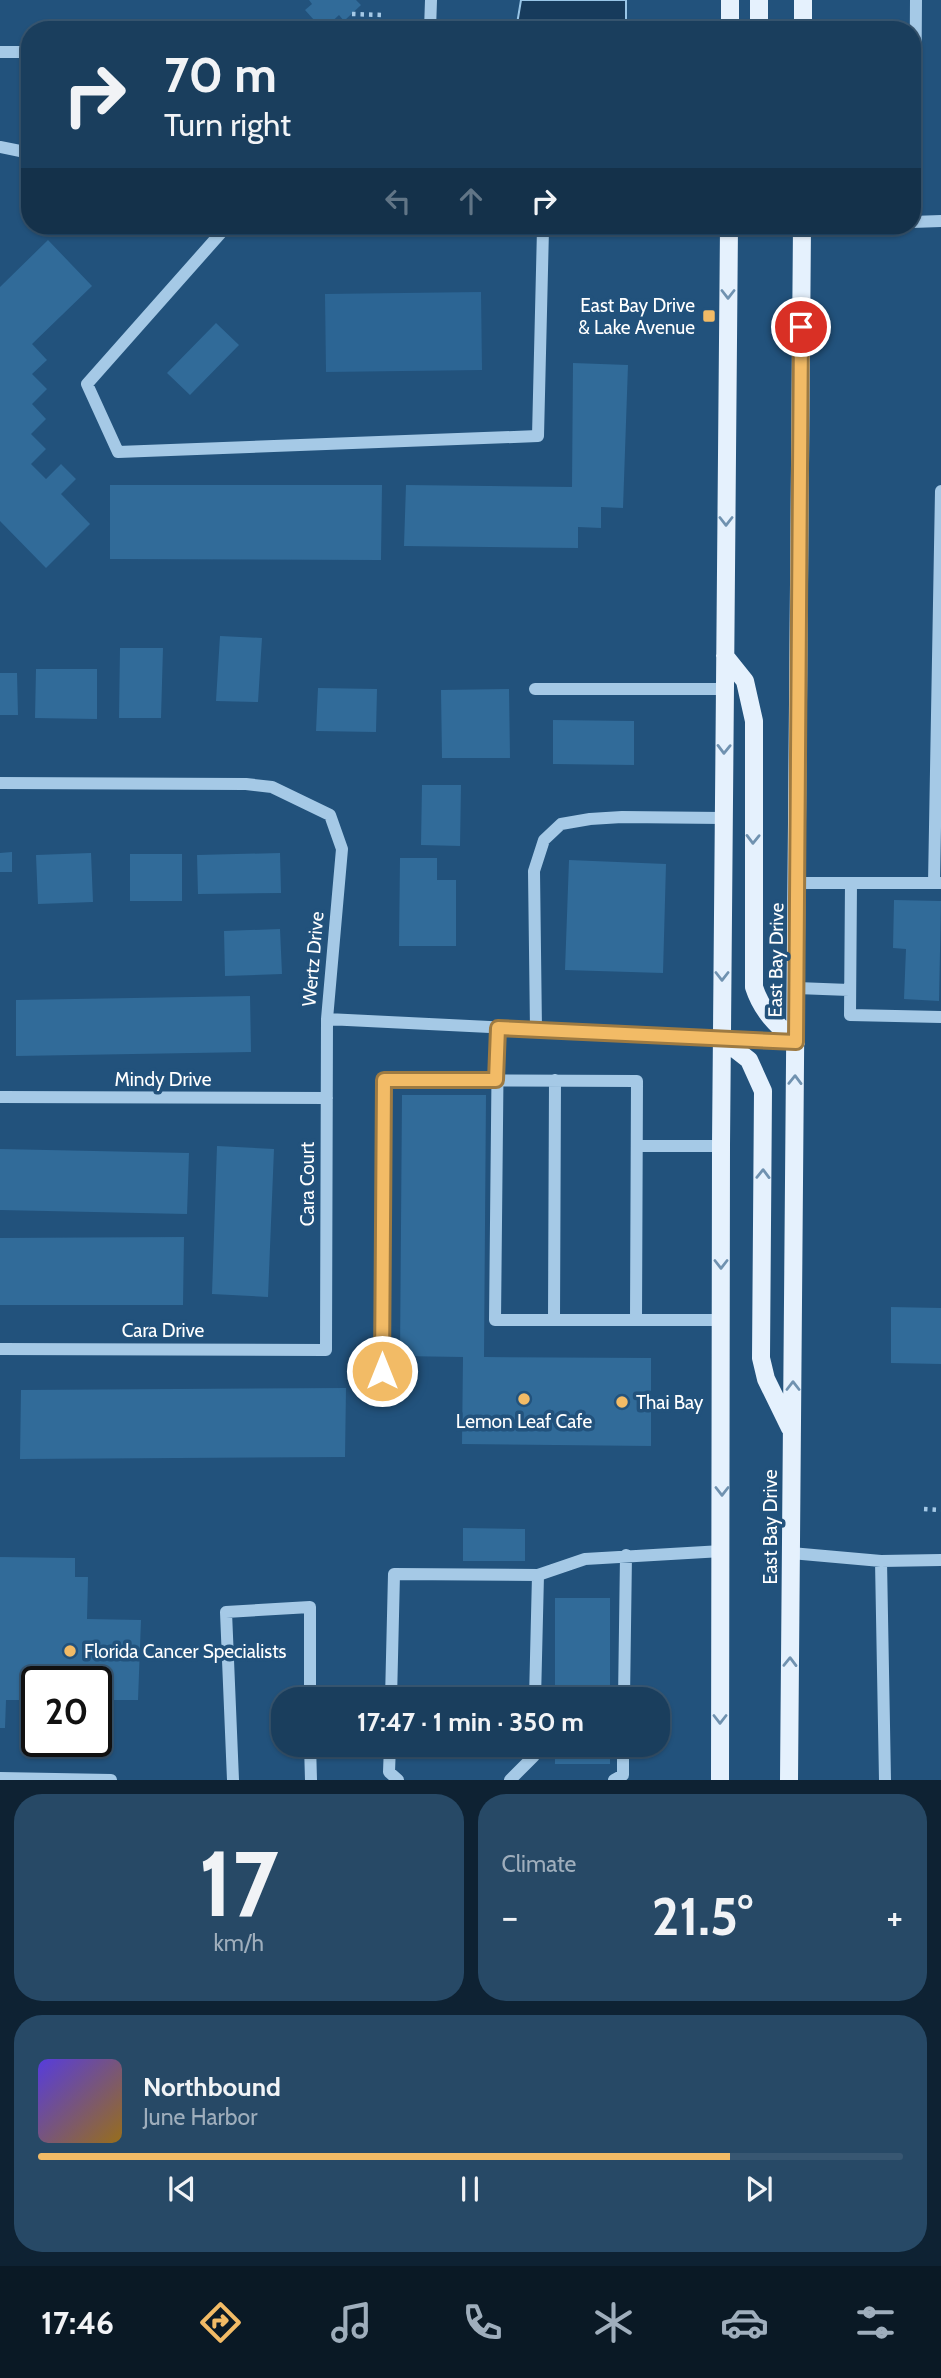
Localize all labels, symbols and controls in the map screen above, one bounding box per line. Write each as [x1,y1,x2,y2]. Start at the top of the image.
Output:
text: 70 m [164,45,277,104]
icon: right [49,49,140,140]
text: Turn right [164,105,291,144]
icon: left [379,182,417,220]
icon: ahead [452,182,490,220]
icon: right [525,182,563,220]
one-way arrow [720,289,736,300]
place label: East Bay Drive & Lake Avenue [578,294,695,339]
pin [771,297,831,357]
marker: East Bay Drive & Lake Avenue [701,308,717,324]
icon: arrive [782,308,820,346]
one-way arrow [718,517,734,527]
one-way arrow [716,744,732,755]
one-way arrow [745,834,761,844]
street label: East Bay Drive [764,902,789,1018]
street label: Wertz Drive [297,910,329,1007]
one-way arrow [714,972,730,982]
street label: Mindy Drive [115,1068,212,1091]
one-way arrow [788,1074,803,1085]
street label: Cara Court [296,1141,319,1226]
one-way arrow [755,1168,771,1178]
one-way arrow [713,1259,729,1269]
street label: Cara Drive [122,1319,205,1342]
position arrow [345,1334,419,1408]
one-way arrow [785,1380,800,1391]
marker: Lemon Leaf Cafe [516,1391,532,1407]
place label: Thai Bay [636,1391,704,1414]
marker: Thai Bay [614,1394,630,1410]
place label: Lemon Leaf Cafe [456,1410,592,1433]
street label: East Bay Drive [759,1469,782,1584]
one-way arrow [714,1486,730,1497]
place label: Florida Cancer Specialists [84,1640,287,1663]
marker: Florida Cancer Specialists [62,1643,78,1659]
one-way arrow [782,1657,798,1667]
speed limit sign: 20 [21,1666,112,1757]
text: 17:47 · 1 min · 350 m [357,1706,584,1738]
one-way arrow [712,1714,728,1724]
text: 17 [199,1828,279,1939]
text: Climate [502,1850,576,1878]
text: 21.5° [652,1885,753,1948]
text: − [502,1893,518,1940]
text: + [886,1893,903,1940]
text: km/h [214,1929,264,1957]
text: Northbound [143,2071,281,2103]
text: June Harbor [143,2103,257,2131]
icon: previous [163,2170,201,2208]
icon: pause [451,2170,489,2208]
icon: next [740,2170,778,2208]
icon: directions [196,2298,245,2347]
icon: music [327,2298,376,2347]
icon: phone [458,2298,507,2347]
icon: climate [589,2298,638,2347]
icon: car [720,2298,769,2347]
icon: filters [851,2298,900,2347]
text: 17:46 [41,2303,114,2342]

